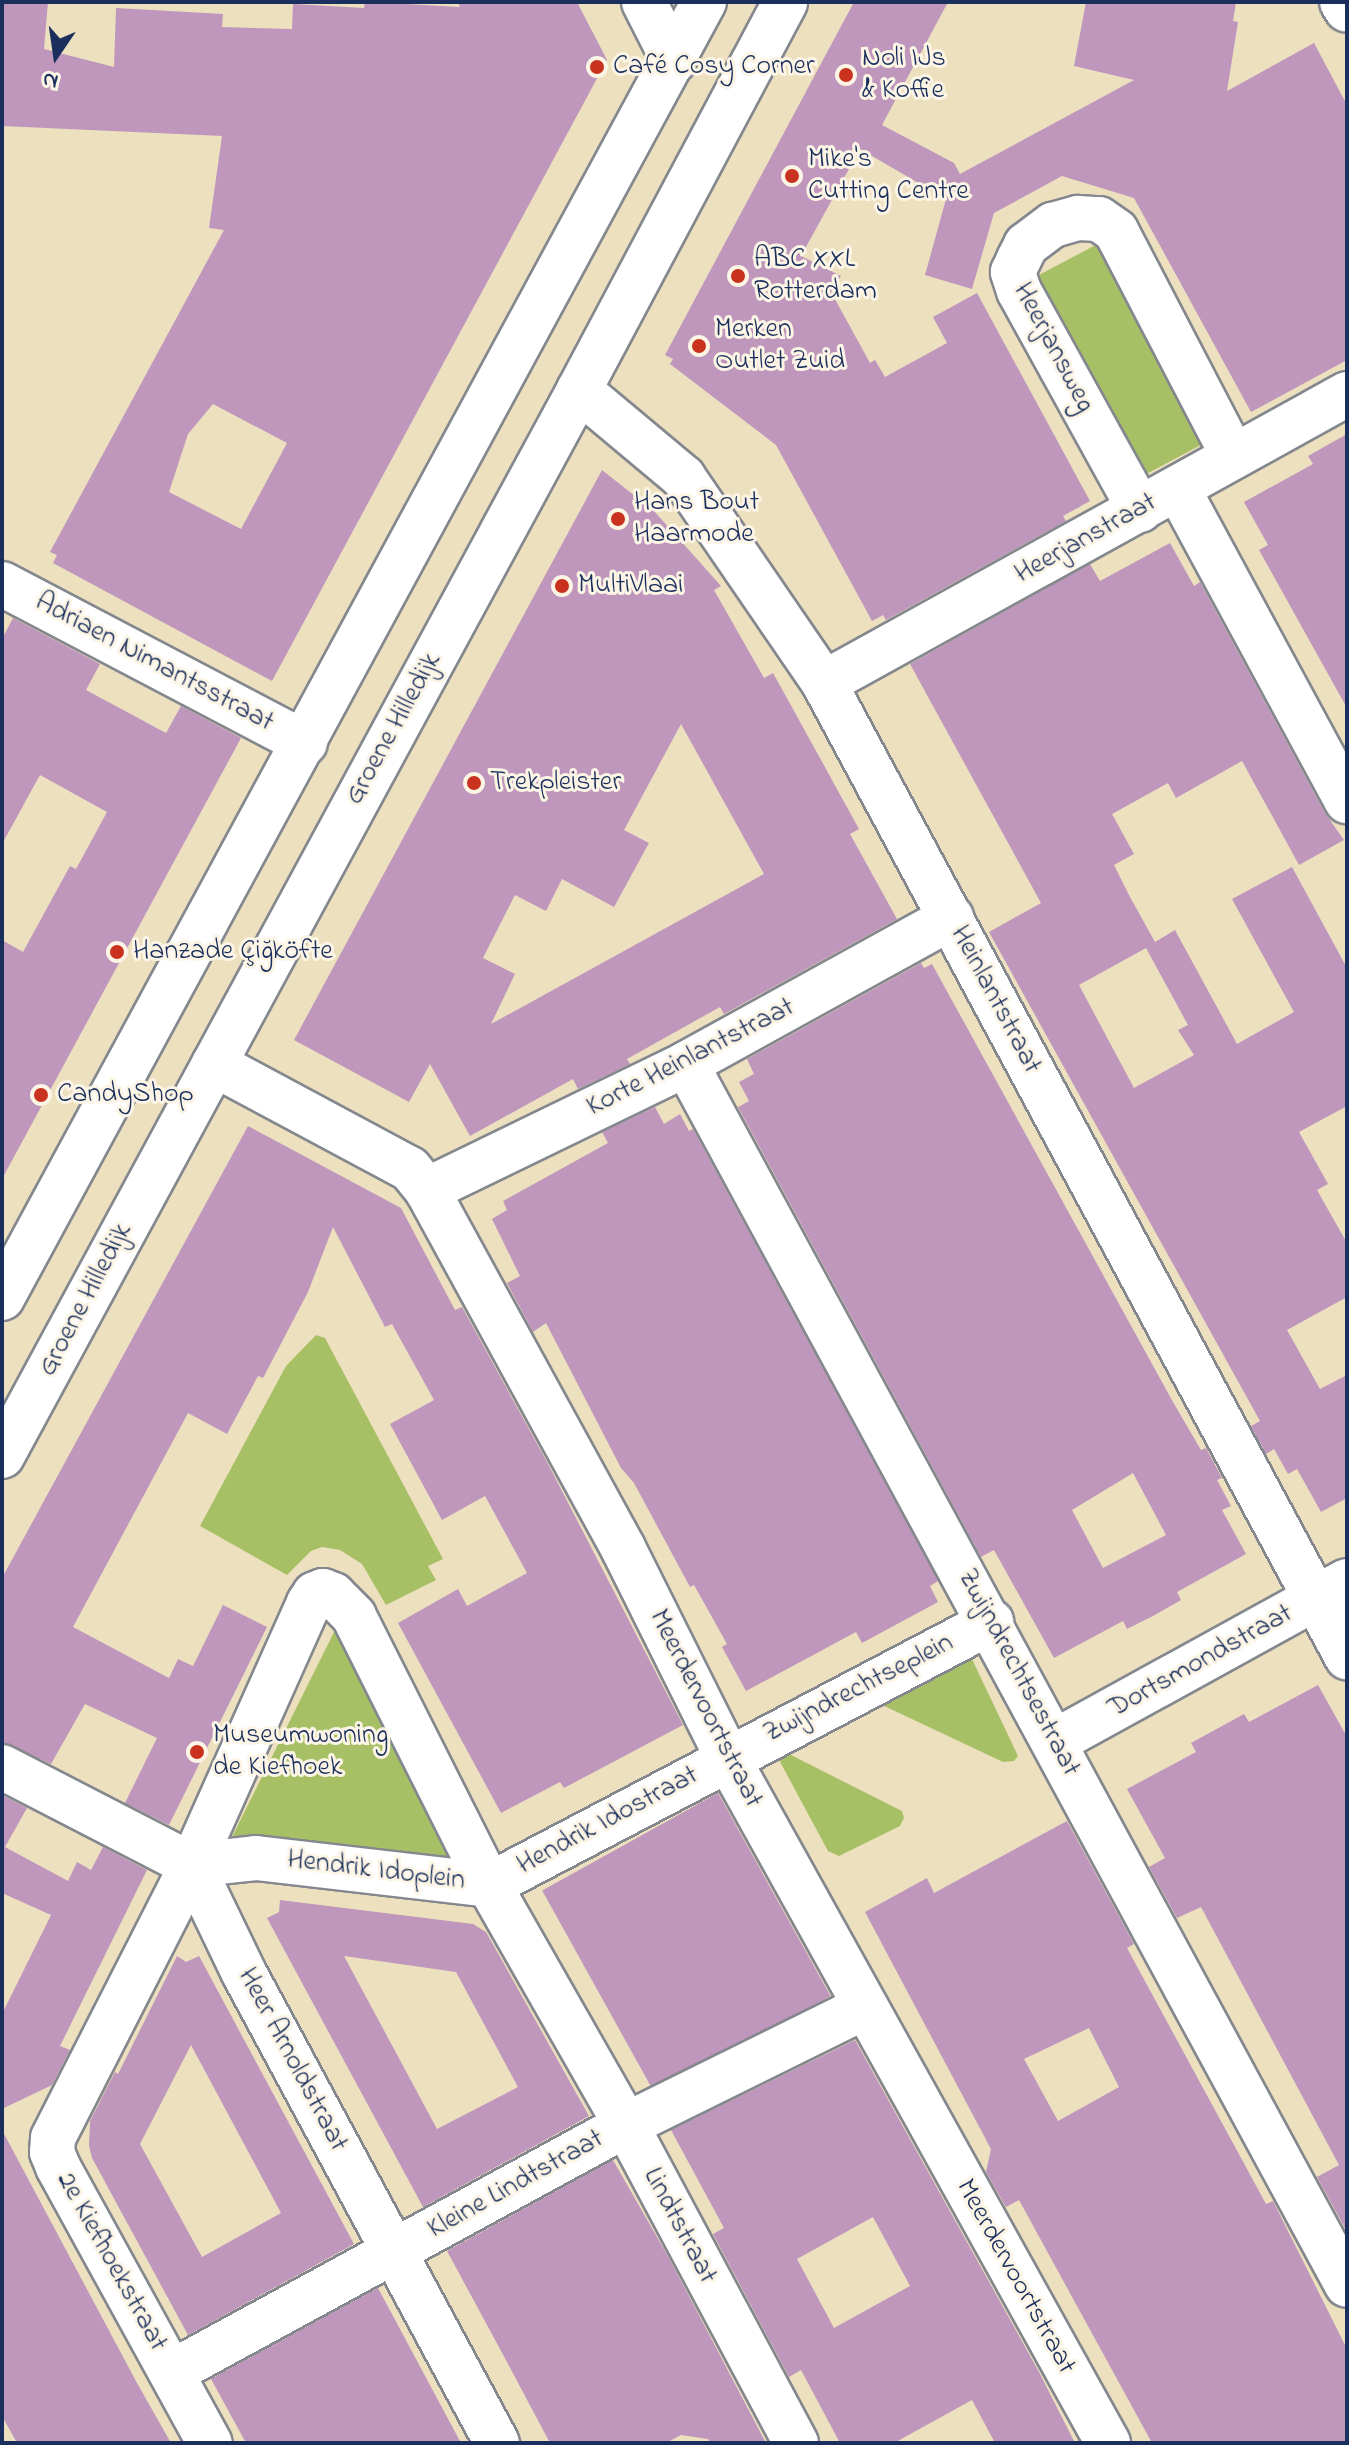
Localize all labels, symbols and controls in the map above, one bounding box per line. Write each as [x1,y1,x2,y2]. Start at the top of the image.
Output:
north arrow [16,16,96,96]
place label: Noli IJs & Koffie [862,42,946,108]
place label: Café Cosy Corner [613,50,815,84]
marker: Café Cosy Corner [588,58,606,76]
text: N [40,62,61,97]
marker: Noli IJs & Koffie [837,66,855,84]
place label: Mike's Cutting Centre [808,143,969,209]
marker: Mike's Cutting Centre [783,167,801,185]
place label: ABC XXL Rotterdam [754,243,877,309]
marker: ABC XXL Rotterdam [729,267,747,285]
street label: Heerjansweg [1005,277,1101,419]
place label: Merken Outlet Zuid [715,313,845,379]
marker: Merken Outlet Zuid [690,337,708,355]
place label: Hans Bout Haarmode [634,486,759,552]
street label: Heerjanstraat [1009,486,1163,592]
marker: Hans Bout Haarmode [609,510,627,528]
place label: MultiVlaai [578,569,683,603]
marker: MultiVlaai [553,577,571,595]
street label: Adriaen Nimantsstraat [29,586,279,740]
street label: Groene Hilledijk [338,647,450,811]
place label: Trekpleister [490,766,621,800]
marker: Trekpleister [465,774,483,792]
street label: Heinlantstraat [942,920,1048,1080]
place label: Hanzade Çiğköfte [133,935,333,969]
marker: Hanzade Çiğköfte [108,943,126,961]
street label: Korte Heinlantstraat [582,991,800,1125]
place label: CandyShop [57,1078,194,1112]
marker: CandyShop [32,1086,50,1104]
street label: Groene Hilledijk [32,1218,140,1382]
street label: Zwijndrechtsestraat [949,1564,1087,1782]
street label: Dortsmondstraat [1103,1598,1299,1726]
street label: Meerdervoortstraat [641,1604,769,1814]
street label: Zwijndrechtseplein [759,1627,959,1751]
place label: Museumwoning de Kiefhoek [213,1719,388,1785]
marker: Museumwoning de Kiefhoek [188,1743,206,1761]
street label: Hendrik Idostraat [512,1759,704,1883]
street label: Hendrik Idoplein [285,1843,467,1899]
street label: Heer Arnoldstraat [230,1963,354,2157]
street label: Kleine Lindtstraat [422,2123,610,2247]
street label: Lindtstraat [635,2162,723,2290]
street label: 2e Kiefhoekstraat [48,2167,174,2357]
street label: Meerdervoortstraat [948,2174,1082,2380]

